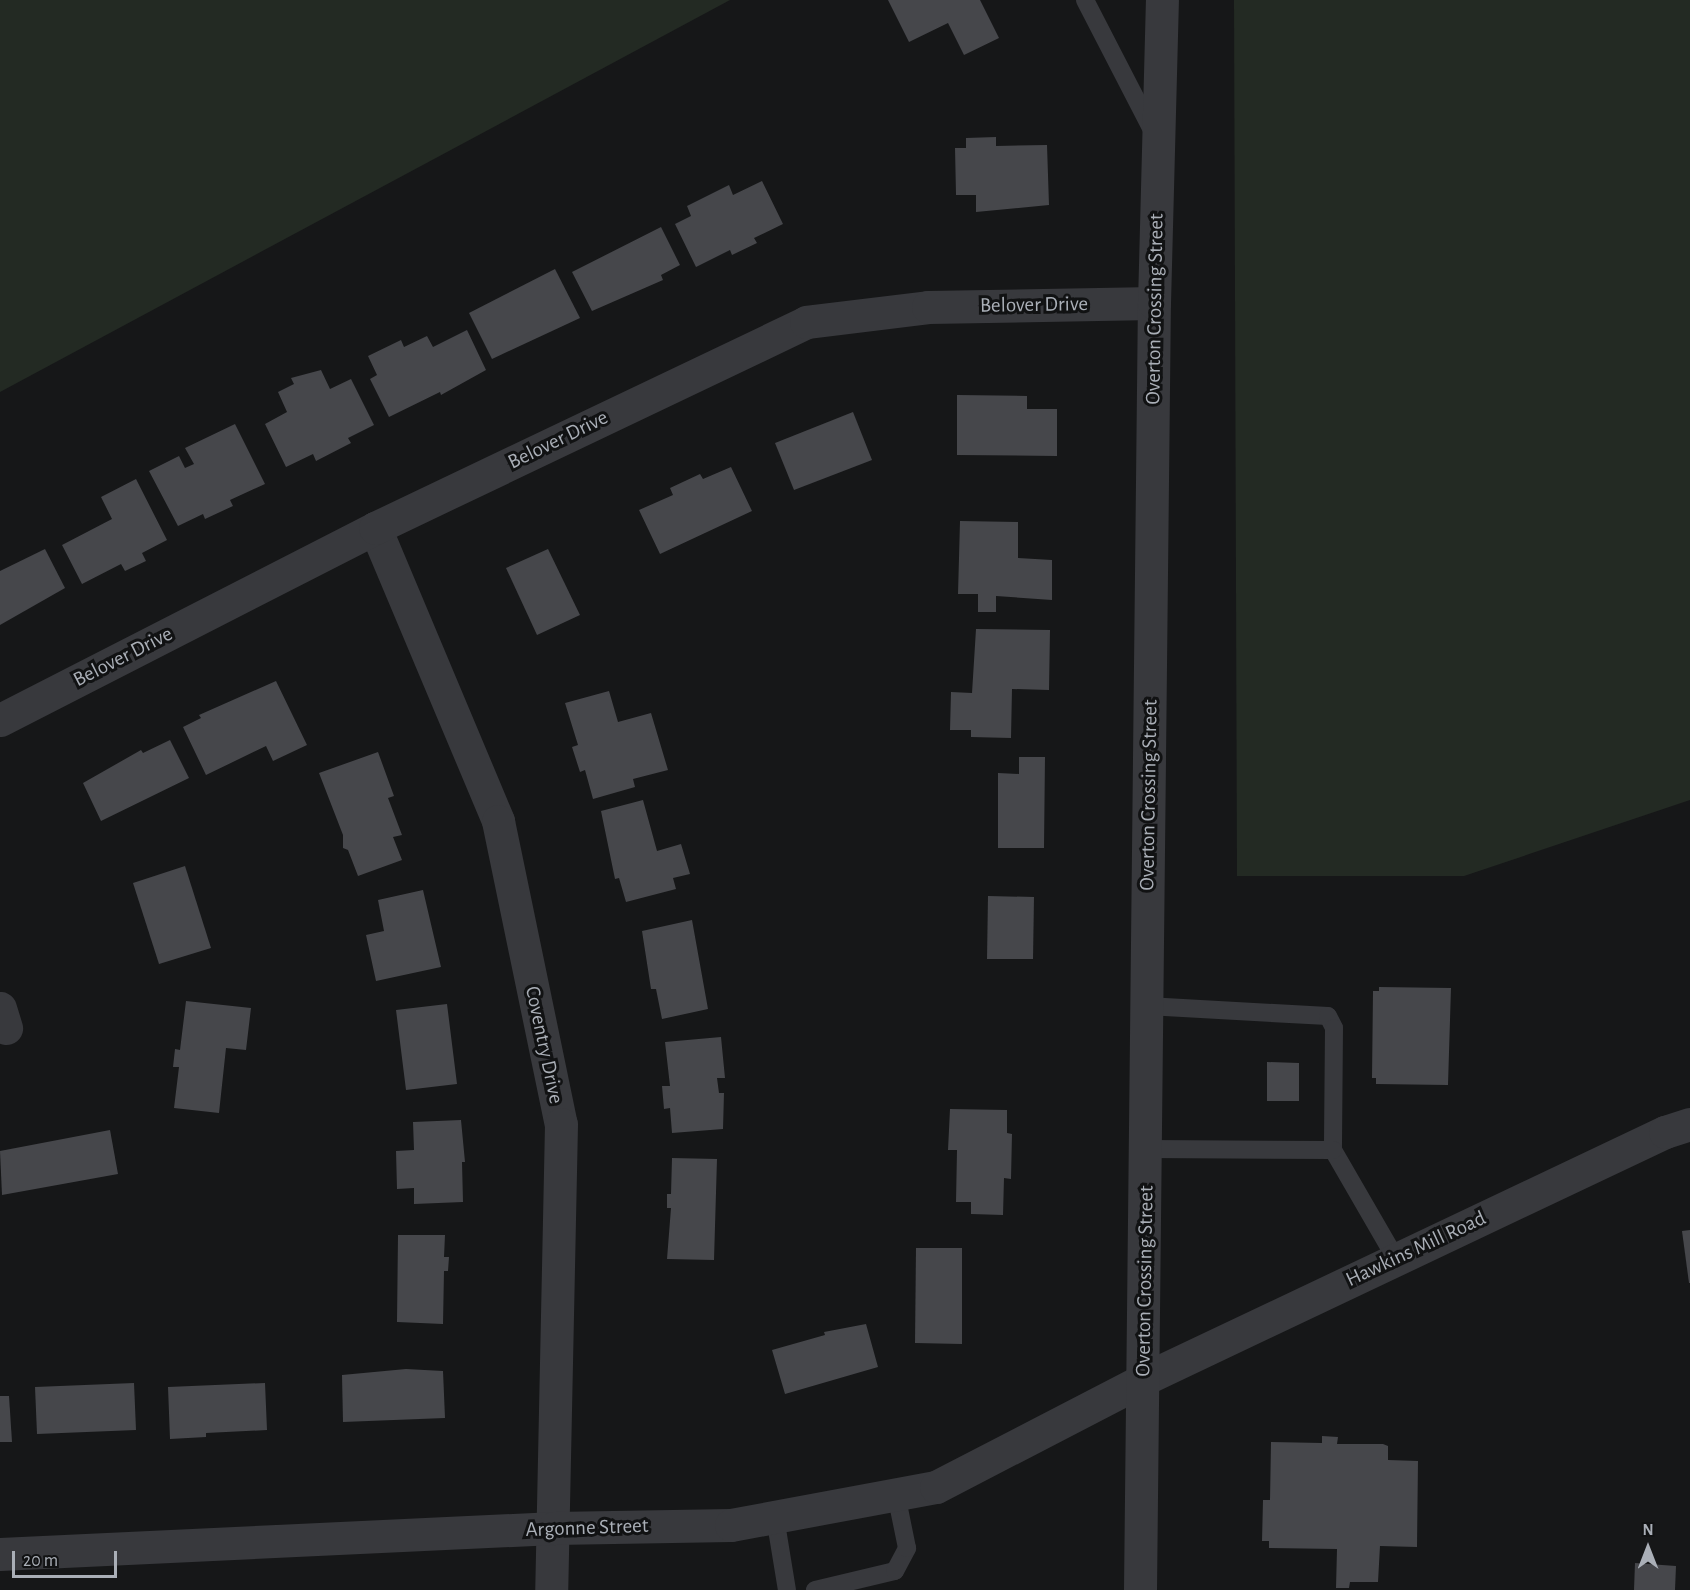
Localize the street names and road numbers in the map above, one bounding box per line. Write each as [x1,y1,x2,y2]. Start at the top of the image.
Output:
street label: Overton Crossing Street [1141,213,1169,405]
street label: Belover Drive [980,291,1088,319]
street label: Belover Drive [504,405,612,475]
street label: Belover Drive [69,621,177,693]
street label: Overton Crossing Street [1135,699,1163,891]
street label: Coventry Drive [519,984,569,1106]
street label: Overton Crossing Street [1131,1185,1159,1377]
street label: Hawkins Mill Road [1342,1206,1490,1292]
street label: Argonne Street [525,1513,649,1543]

